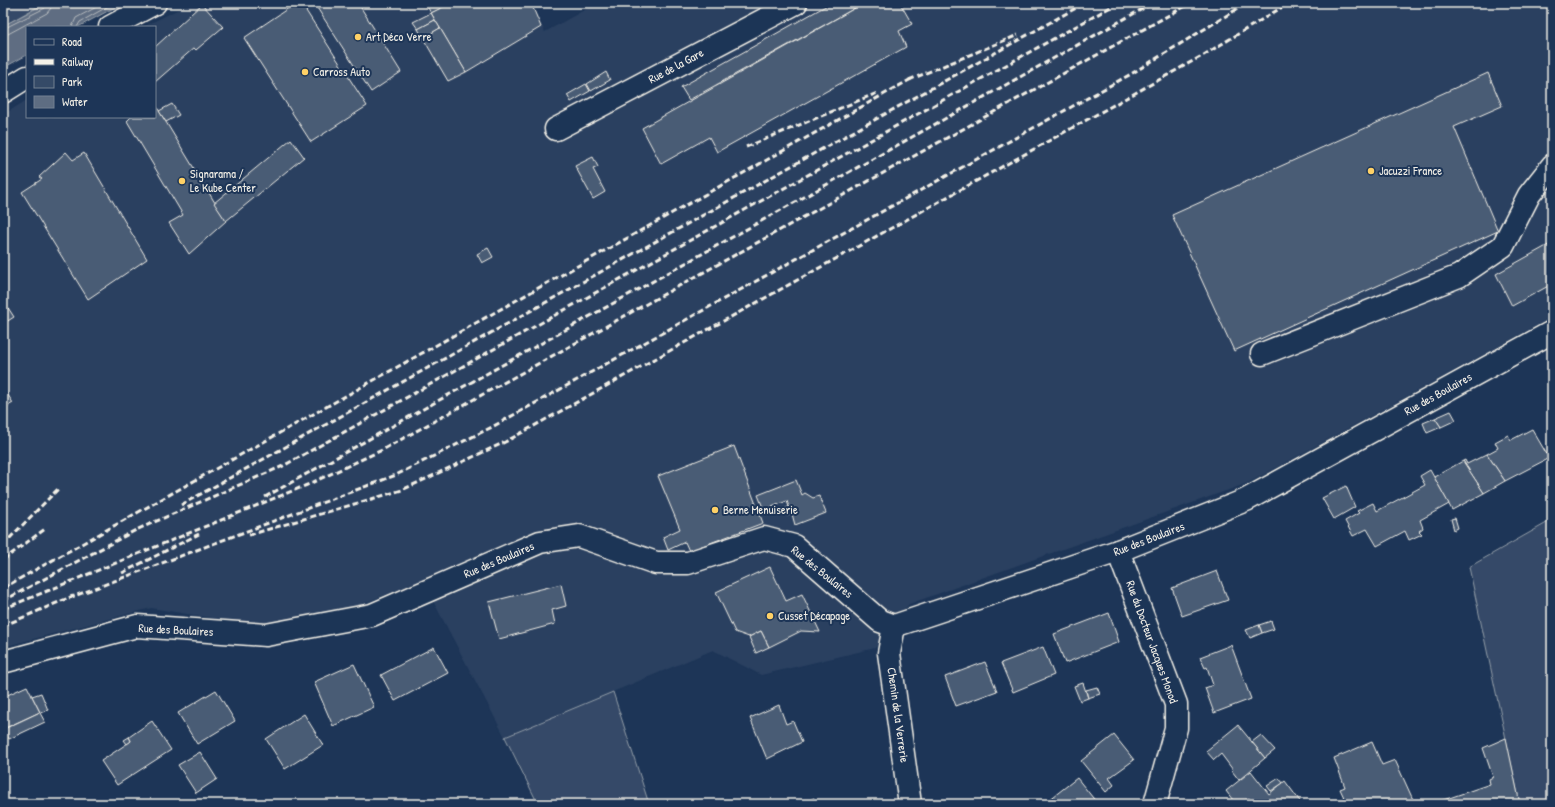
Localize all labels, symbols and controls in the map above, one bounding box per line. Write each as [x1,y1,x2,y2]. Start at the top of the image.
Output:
legend [26,26,156,118]
place label: Art Déco Verre [366,28,432,45]
marker: Art Déco Verre [353,32,363,42]
text: Road [62,33,82,50]
street label: Rue de la Gare [645,44,707,87]
text: Railway [62,53,93,70]
place label: Carross Auto [313,63,370,80]
marker: Carross Auto [300,67,310,77]
text: Park [62,73,82,90]
text: Water [62,93,88,110]
place label: Jacuzzi France [1379,162,1442,179]
place label: Signarama / Le Kube Center [190,165,256,196]
marker: Jacuzzi France [1366,166,1376,176]
marker: Signarama / Le Kube Center [177,176,187,186]
street label: Rue des Boulaires [1401,368,1475,419]
place label: Berne Menuiserie [723,501,798,518]
marker: Berne Menuiserie [710,505,720,515]
street label: Rue des Boulaires [1111,517,1187,560]
street label: Rue des Boulaires [461,537,537,582]
street label: Rue des Boulaires [788,541,857,602]
street label: Rue du Docteur Jacques Monod [1122,578,1183,706]
place label: Cusset Décapage [778,607,850,624]
marker: Cusset Décapage [765,611,775,621]
street label: Rue des Boulaires [138,619,214,640]
street label: Chemin de la Verrerie [883,666,914,764]

